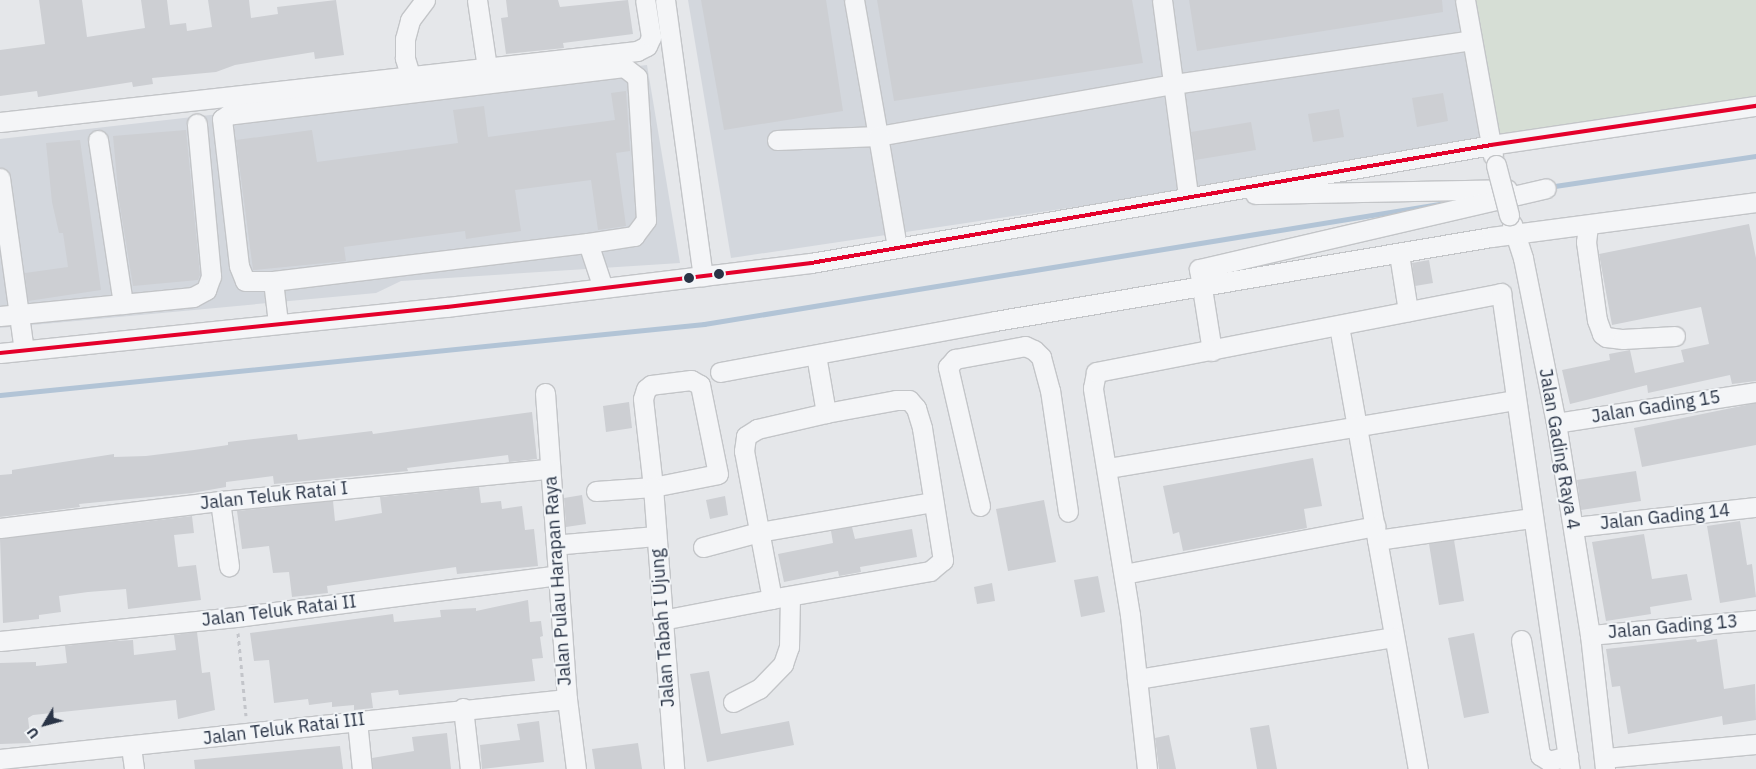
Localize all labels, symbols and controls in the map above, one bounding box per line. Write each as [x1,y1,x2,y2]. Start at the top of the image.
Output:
unlabelled marker [714,269,724,279]
unlabelled marker [684,273,694,283]
street label: Jalan Gading Raya 4 [1534,367,1584,531]
street label: Jalan Gading 15 [1590,386,1722,428]
street label: Jalan Pulau Harapan Raya [540,475,576,687]
street label: Jalan Teluk Ratai I [199,477,349,515]
street label: Jalan Gading 14 [1599,499,1731,535]
street label: Jalan Tabah I Ujung [647,548,679,708]
street label: Jalan Teluk Ratai II [200,591,358,631]
street label: Jalan Gading 13 [1607,611,1739,643]
north arrow [20,699,70,749]
street label: Jalan Teluk Ratai III [202,708,366,750]
text: U [23,724,43,742]

